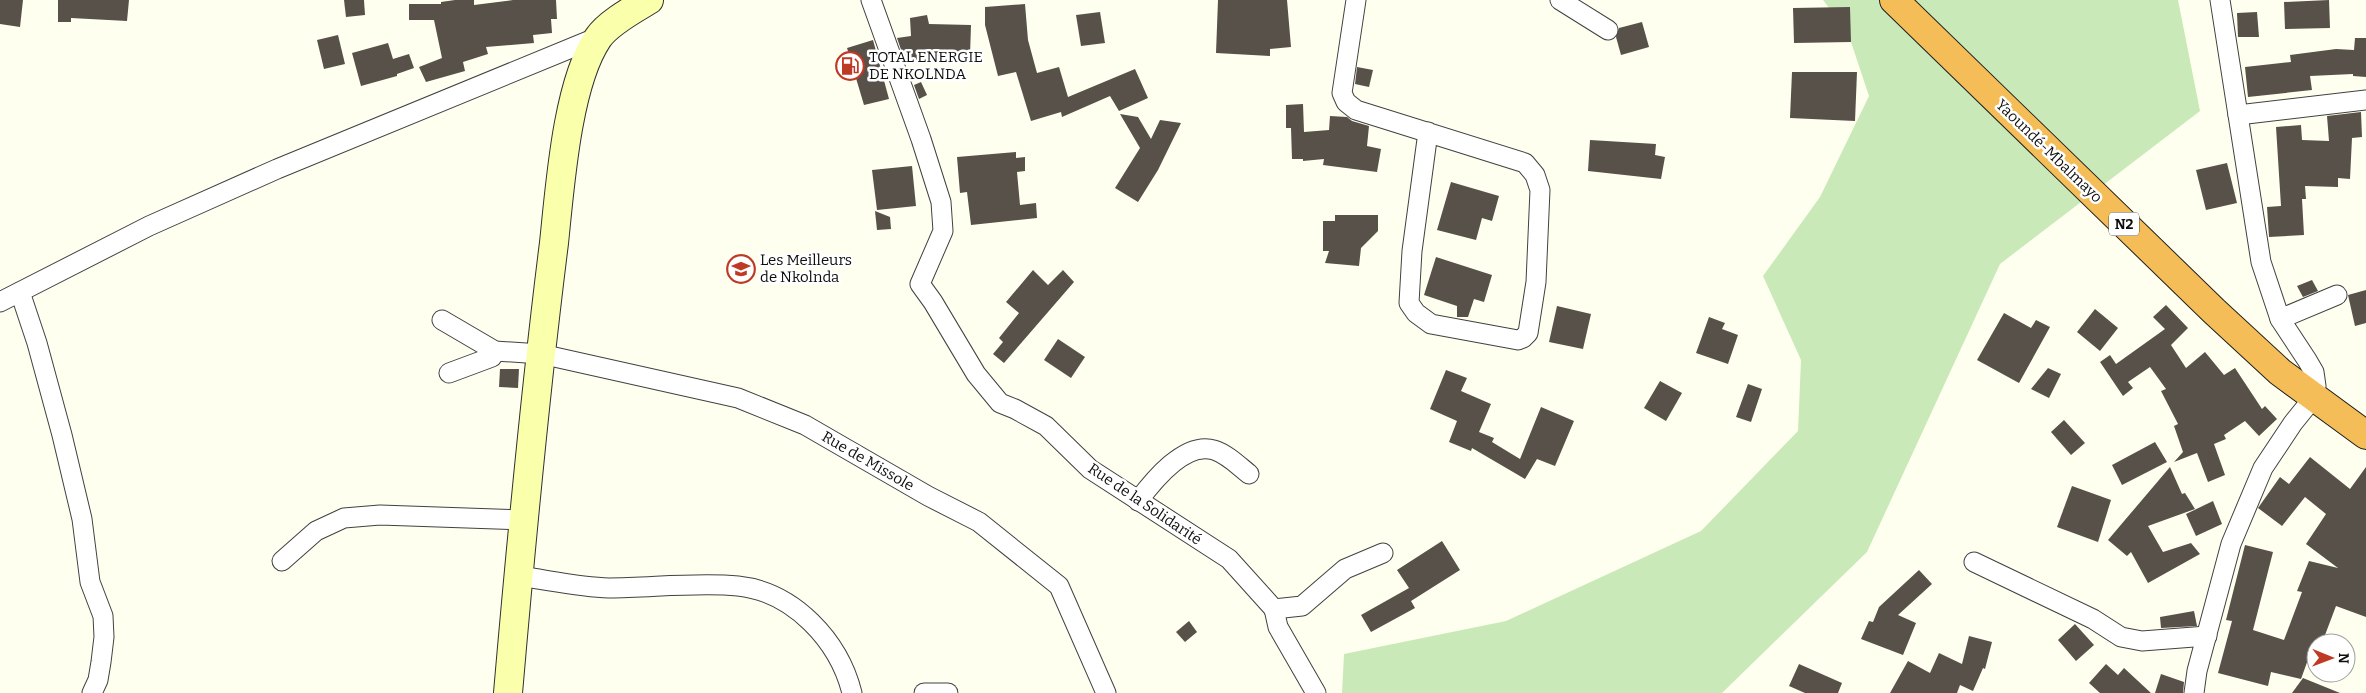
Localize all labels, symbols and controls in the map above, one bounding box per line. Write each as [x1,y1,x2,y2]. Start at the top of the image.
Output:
place label: TOTAL ENERGIE DE NKOLNDA [869,48,983,83]
fuel station icon: TOTAL ENERGIE DE NKOLNDA [835,51,865,81]
street label: Yaoundé-Mbalmayo [1992,96,2106,206]
road number: N2 [2109,212,2139,235]
place label: Les Meilleurs de Nkolnda [760,251,852,286]
school or university icon: Les Meilleurs de Nkolnda [726,254,756,284]
street label: Rue de Missole [819,427,917,495]
street label: Rue de la Solidarité [1085,459,1205,549]
north arrow [2306,633,2356,683]
text: N [2335,653,2352,664]

